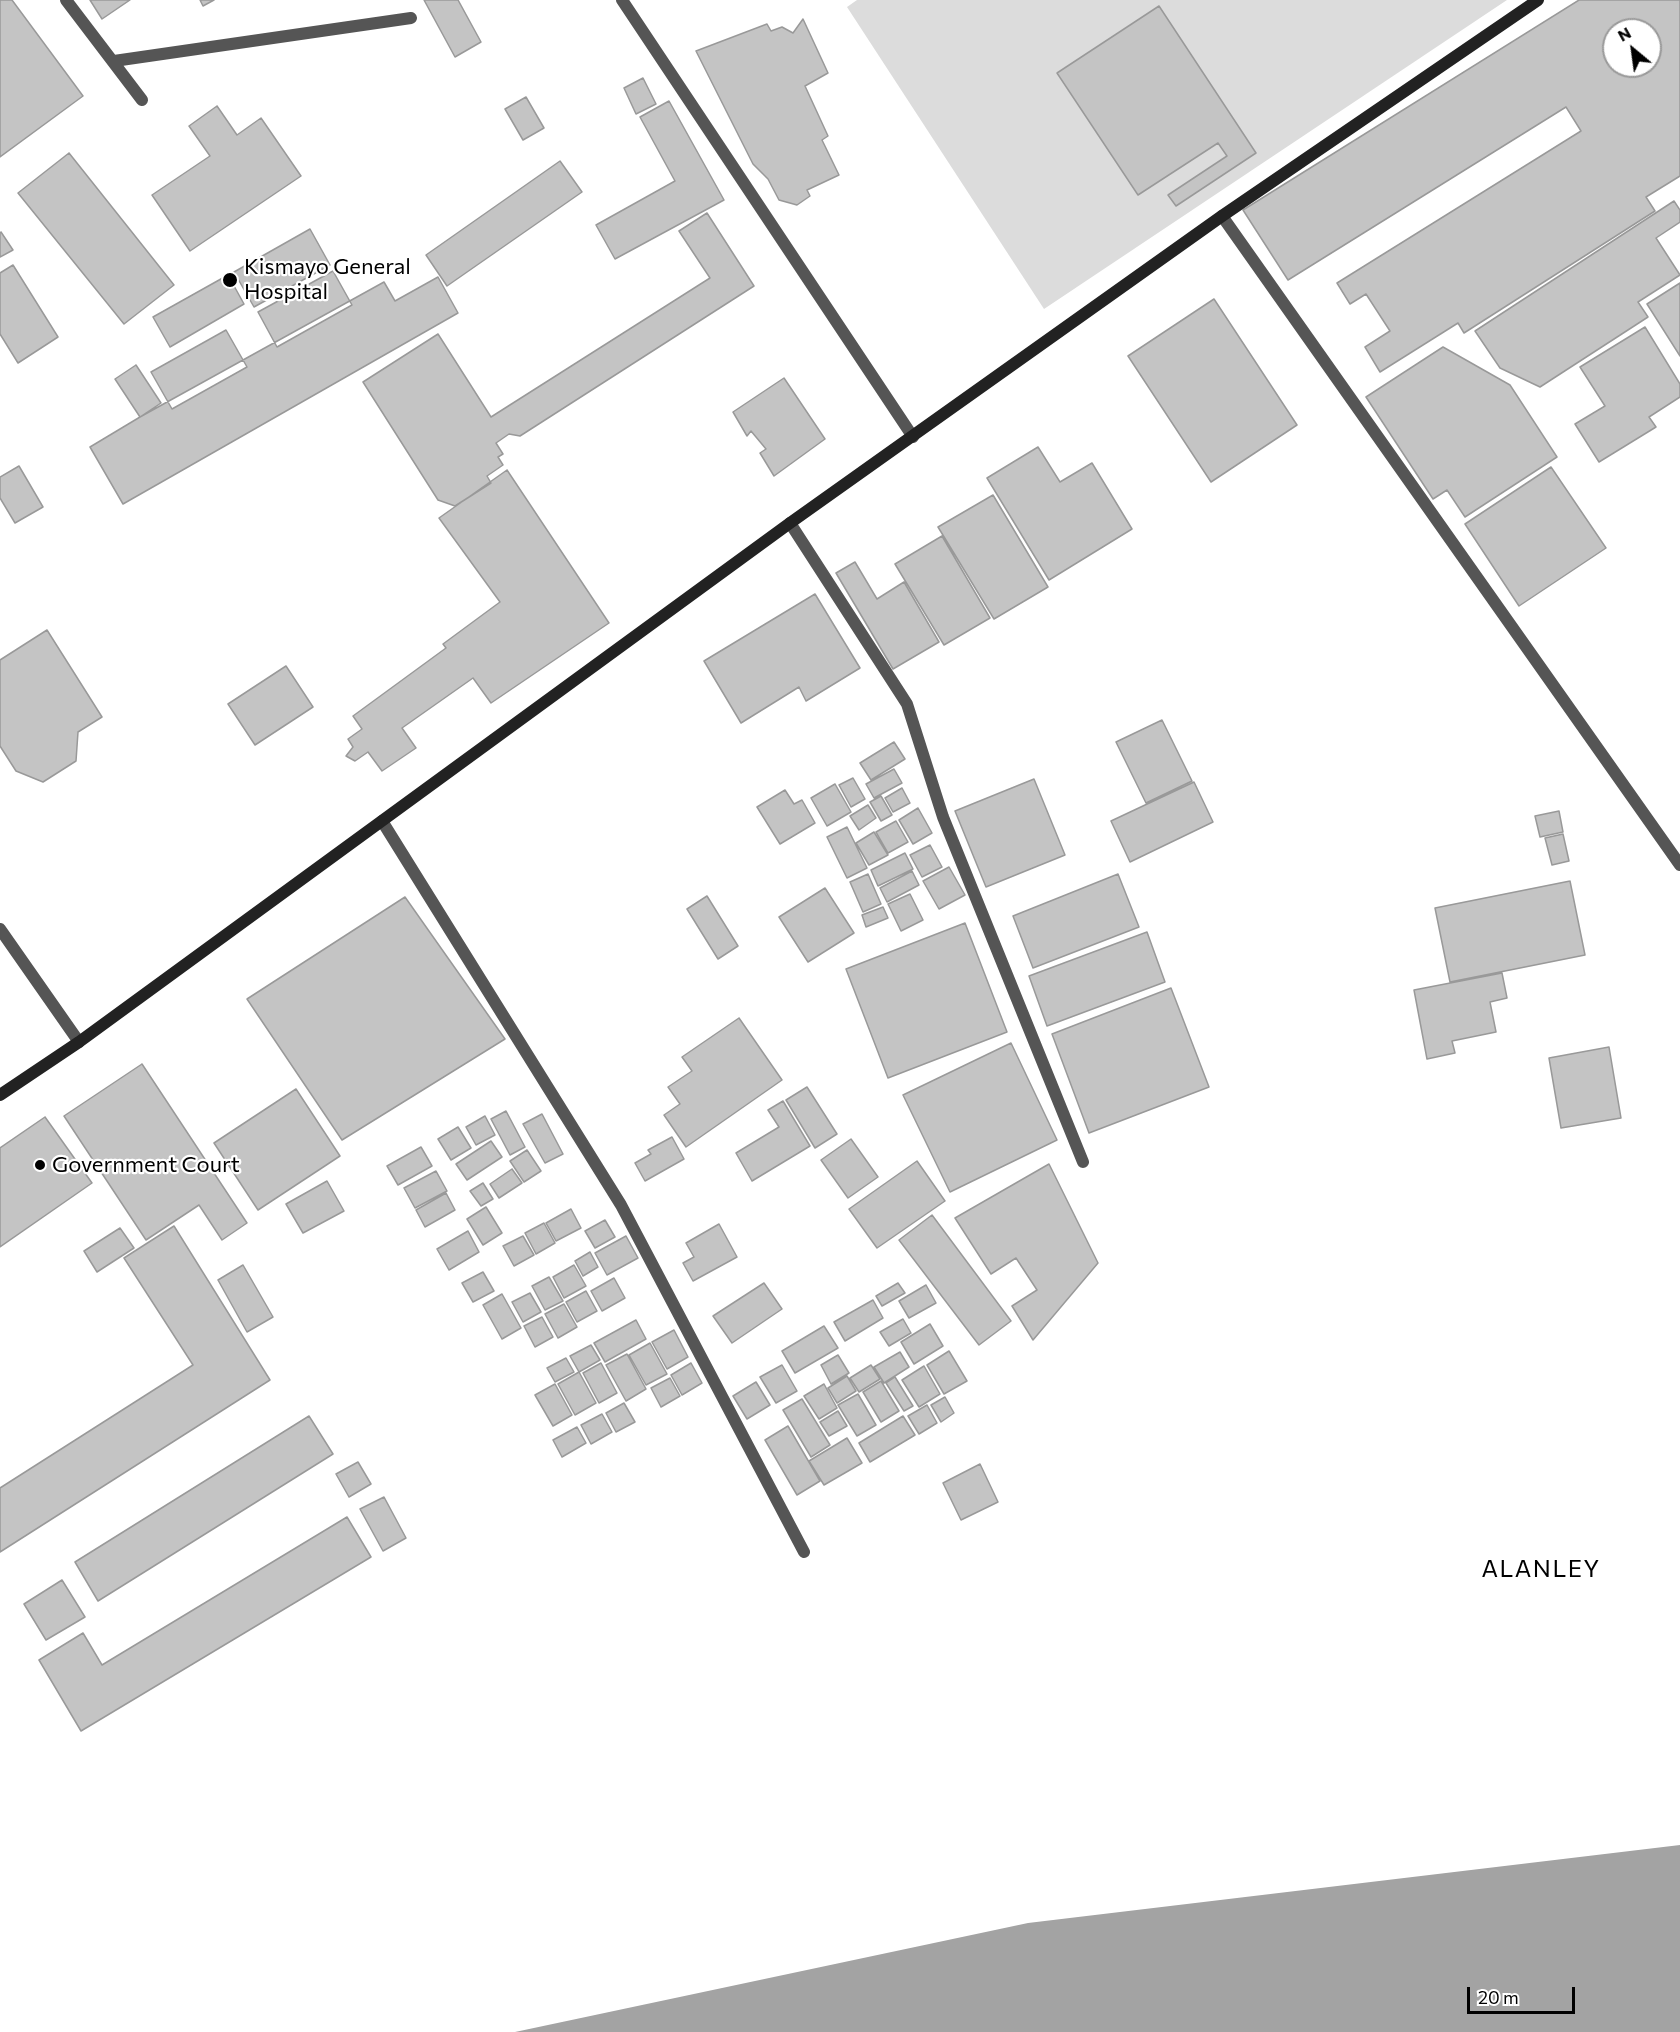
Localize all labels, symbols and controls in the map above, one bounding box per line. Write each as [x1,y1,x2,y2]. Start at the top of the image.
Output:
north arrow [1602,18,1662,78]
text: N [1614,22,1634,45]
place label: Kismayo General Hospital [244,254,411,306]
marker: Kismayo General Hospital [221,271,239,289]
place label: Government Court [52,1152,240,1178]
marker: Government Court [33,1158,47,1172]
district label: ALANLEY [1481,1555,1601,1583]
scale bar [1470,1975,1578,2013]
text: 20 m [1478,1986,1519,2008]

